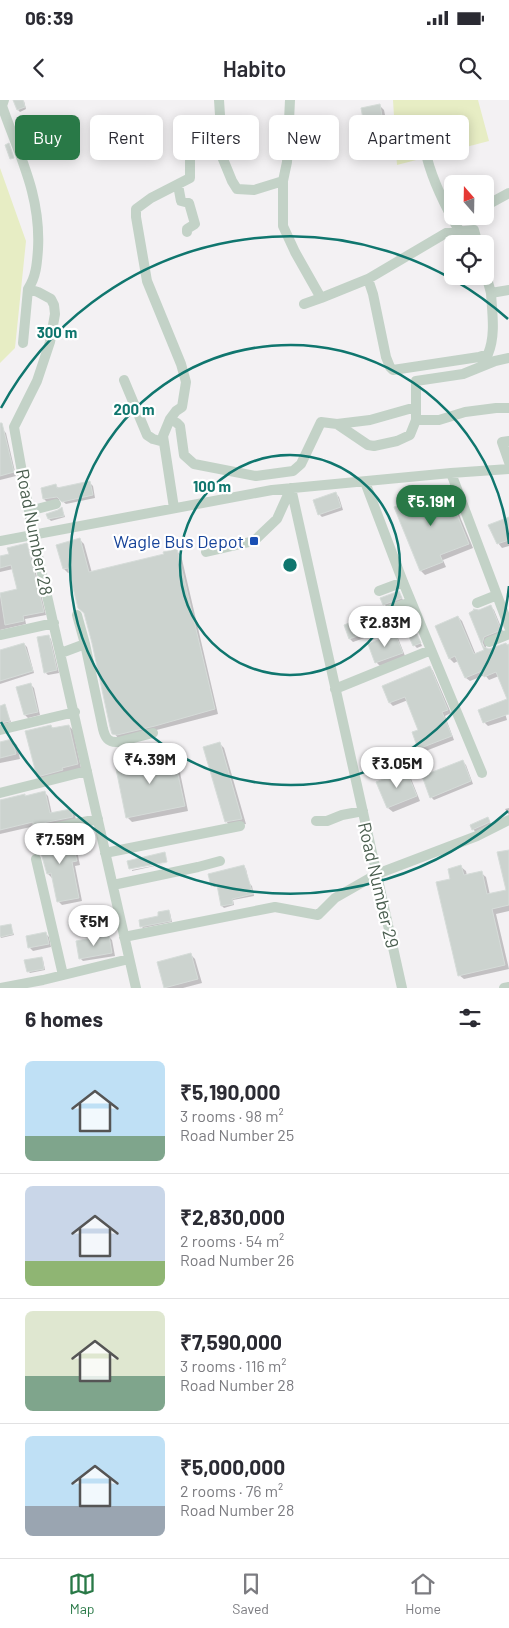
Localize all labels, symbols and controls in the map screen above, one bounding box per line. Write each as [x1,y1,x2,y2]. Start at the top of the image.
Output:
text: 06:39 [25,6,73,29]
icon: back [25,54,53,82]
icon: search [456,54,484,82]
text: Habito [223,55,286,81]
chip: Buy [15,115,80,160]
chip: Rent [90,115,163,160]
chip: Filters [173,115,259,160]
chip: New [269,115,339,160]
chip: Apartment [349,115,469,160]
north arrow [444,175,494,225]
map controls [444,175,494,285]
button: locate [444,235,494,285]
text: 300 m [37,323,77,341]
text: 200 m [113,400,155,418]
street label: Road Number 28 [12,467,58,597]
text: 100 m [193,477,231,495]
pin: ₹5.19M [390,484,472,527]
text: ₹5.19M [407,491,455,510]
place label: Wagle Bus Depot [113,530,244,552]
marker: Wagle Bus Depot [248,535,260,547]
centre of rings [281,556,299,574]
pin: ₹2.83M [344,606,426,648]
text: ₹2.83M [359,612,411,631]
pin: ₹4.39M [109,742,191,785]
pin: ₹3.05M [356,746,438,789]
text: ₹4.39M [124,749,176,768]
text: ₹3.05M [372,753,422,772]
street label: Road Number 29 [354,820,404,950]
pin: ₹7.59M [19,822,101,865]
text: ₹7.59M [36,829,84,848]
pin: ₹5M [70,904,118,947]
text: ₹5M [79,911,109,930]
icon: filters [456,1004,484,1032]
text: 6 homes [25,1006,103,1031]
text: ₹5,190,000 [180,1079,280,1104]
icon: home [65,1081,125,1141]
text: 3 rooms · 98 m² [180,1106,284,1125]
text: Road Number 25 [180,1125,294,1144]
text: ₹2,830,000 [180,1204,285,1229]
icon: home [65,1206,125,1266]
text: 2 rooms · 54 m² [180,1231,284,1250]
text: Road Number 26 [180,1250,294,1269]
text: ₹7,590,000 [180,1329,282,1354]
icon: home [65,1331,125,1391]
text: 3 rooms · 116 m² [180,1356,286,1375]
text: Road Number 28 [180,1375,294,1394]
text: ₹5,000,000 [180,1454,285,1479]
icon: home [65,1456,125,1516]
text: 2 rooms · 76 m² [180,1481,283,1500]
text: Road Number 28 [180,1500,294,1519]
tab: Map [68,1570,96,1617]
tab: Saved [232,1570,269,1617]
tab: Home [405,1570,441,1617]

